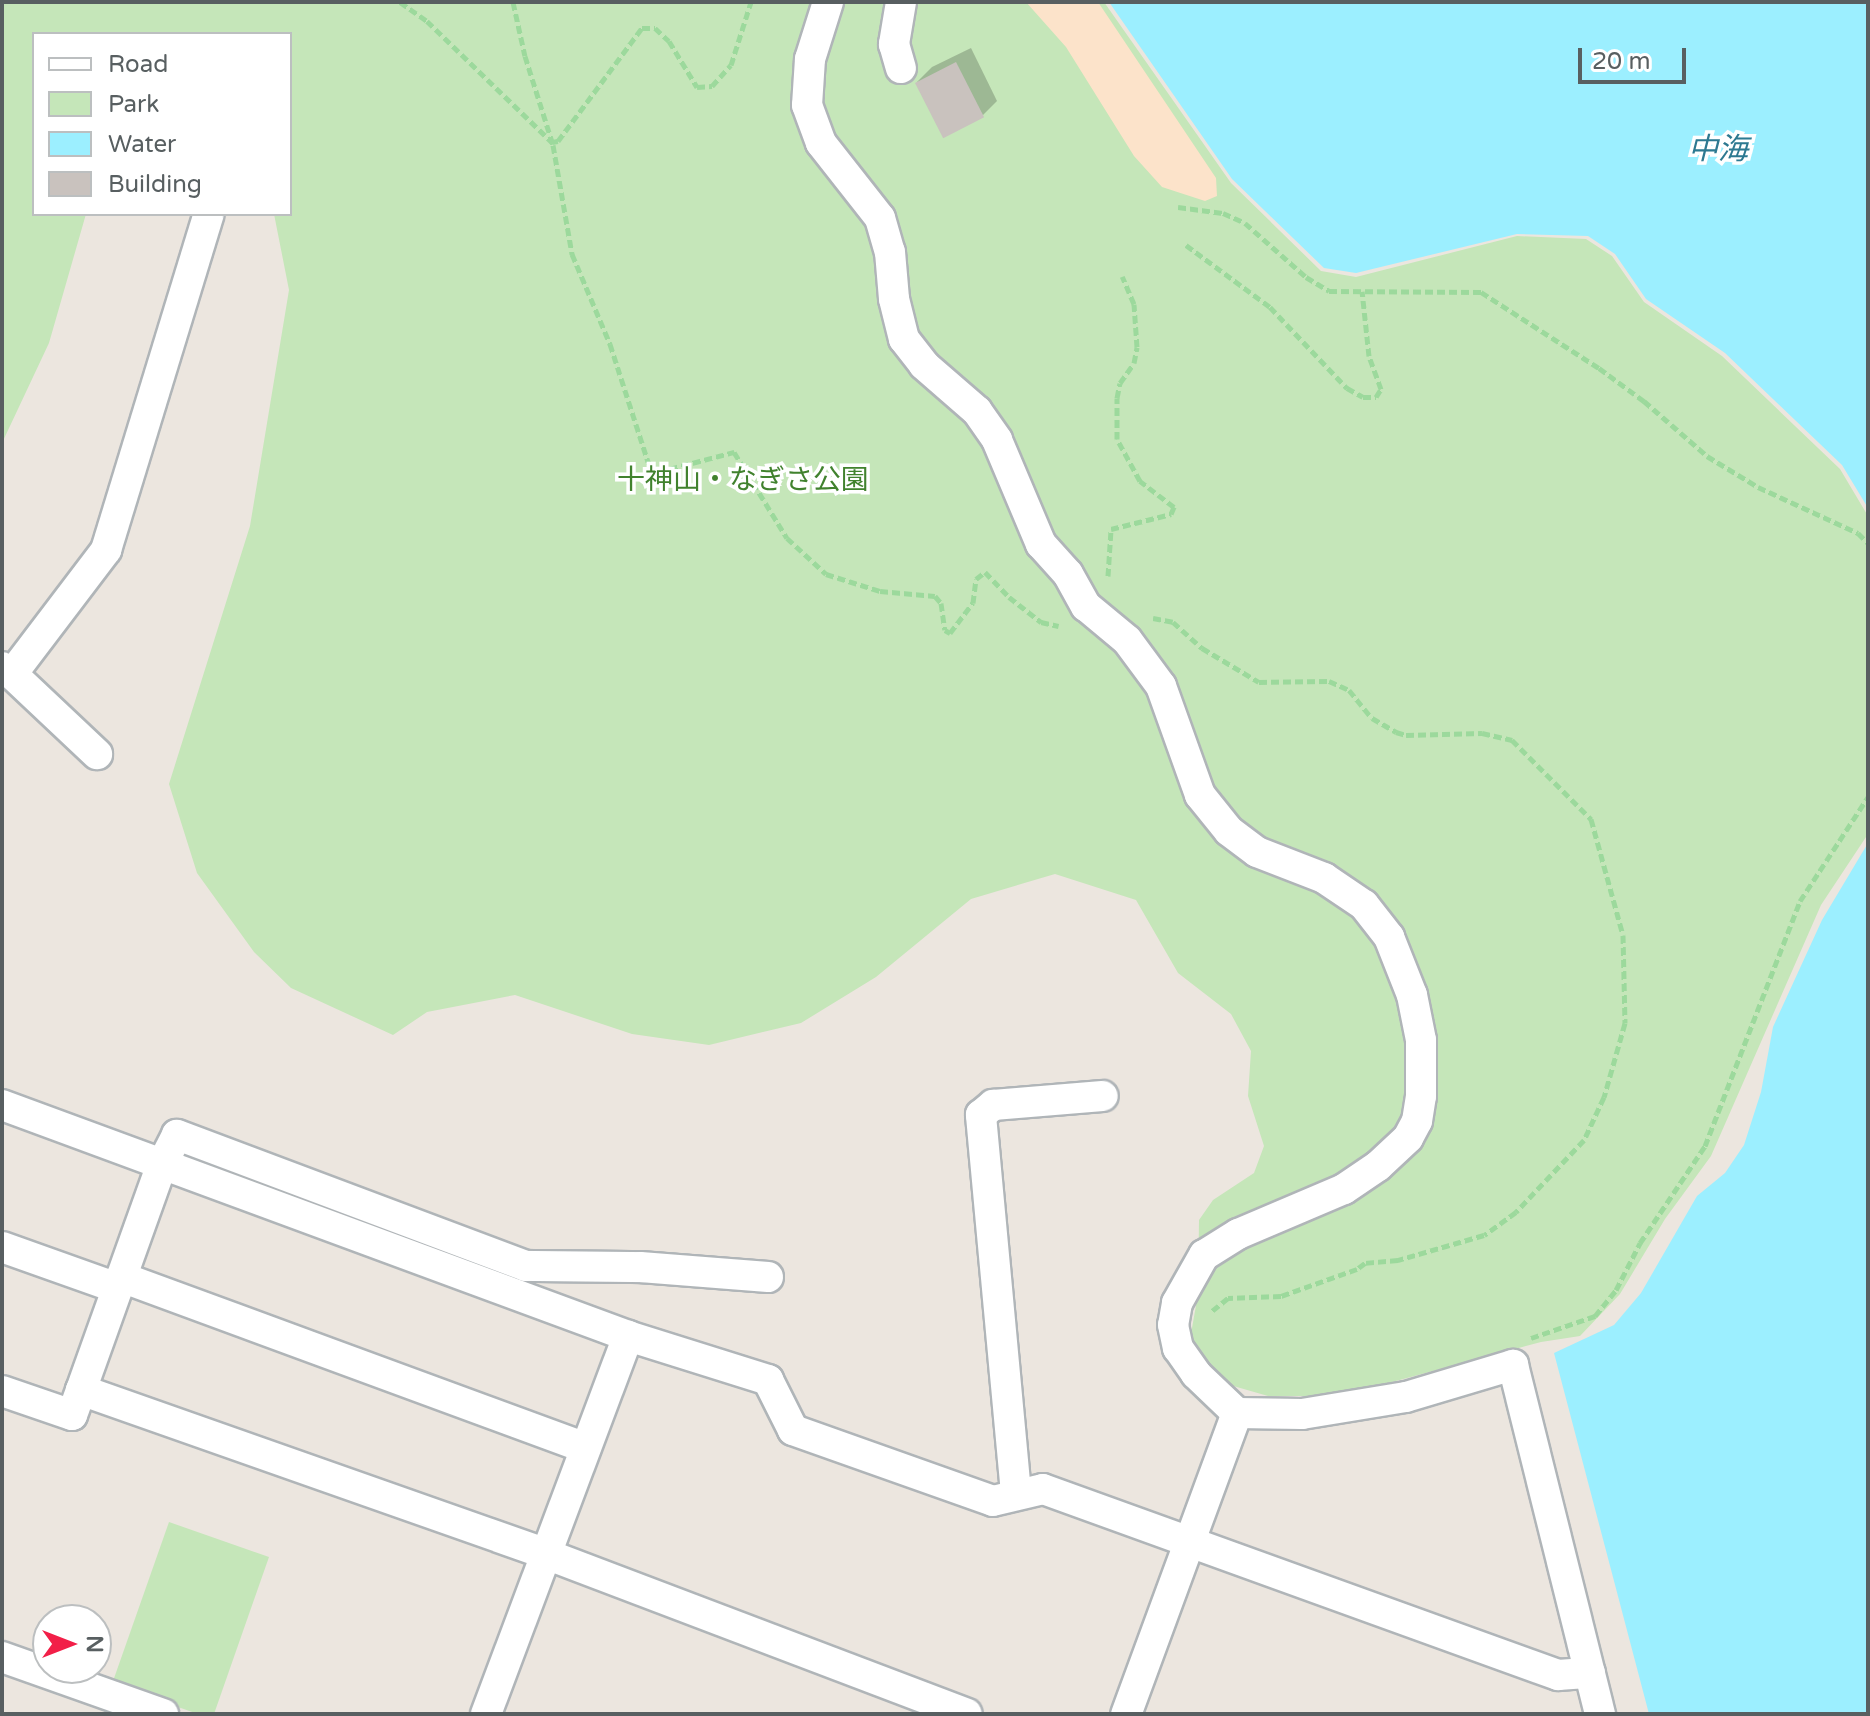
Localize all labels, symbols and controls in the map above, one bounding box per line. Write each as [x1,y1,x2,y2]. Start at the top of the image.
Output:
legend [32,32,292,216]
scale bar [1582,32,1690,82]
text: 20 m [1592,47,1650,76]
text: Road [108,50,168,79]
text: Park [108,90,159,119]
text: Water [108,130,176,159]
water label: 中海 [1688,132,1748,168]
text: Building [108,170,202,199]
park label: 十神山・なぎさ公園 [617,463,869,497]
north arrow [32,1604,112,1684]
text: N [81,1635,107,1653]

